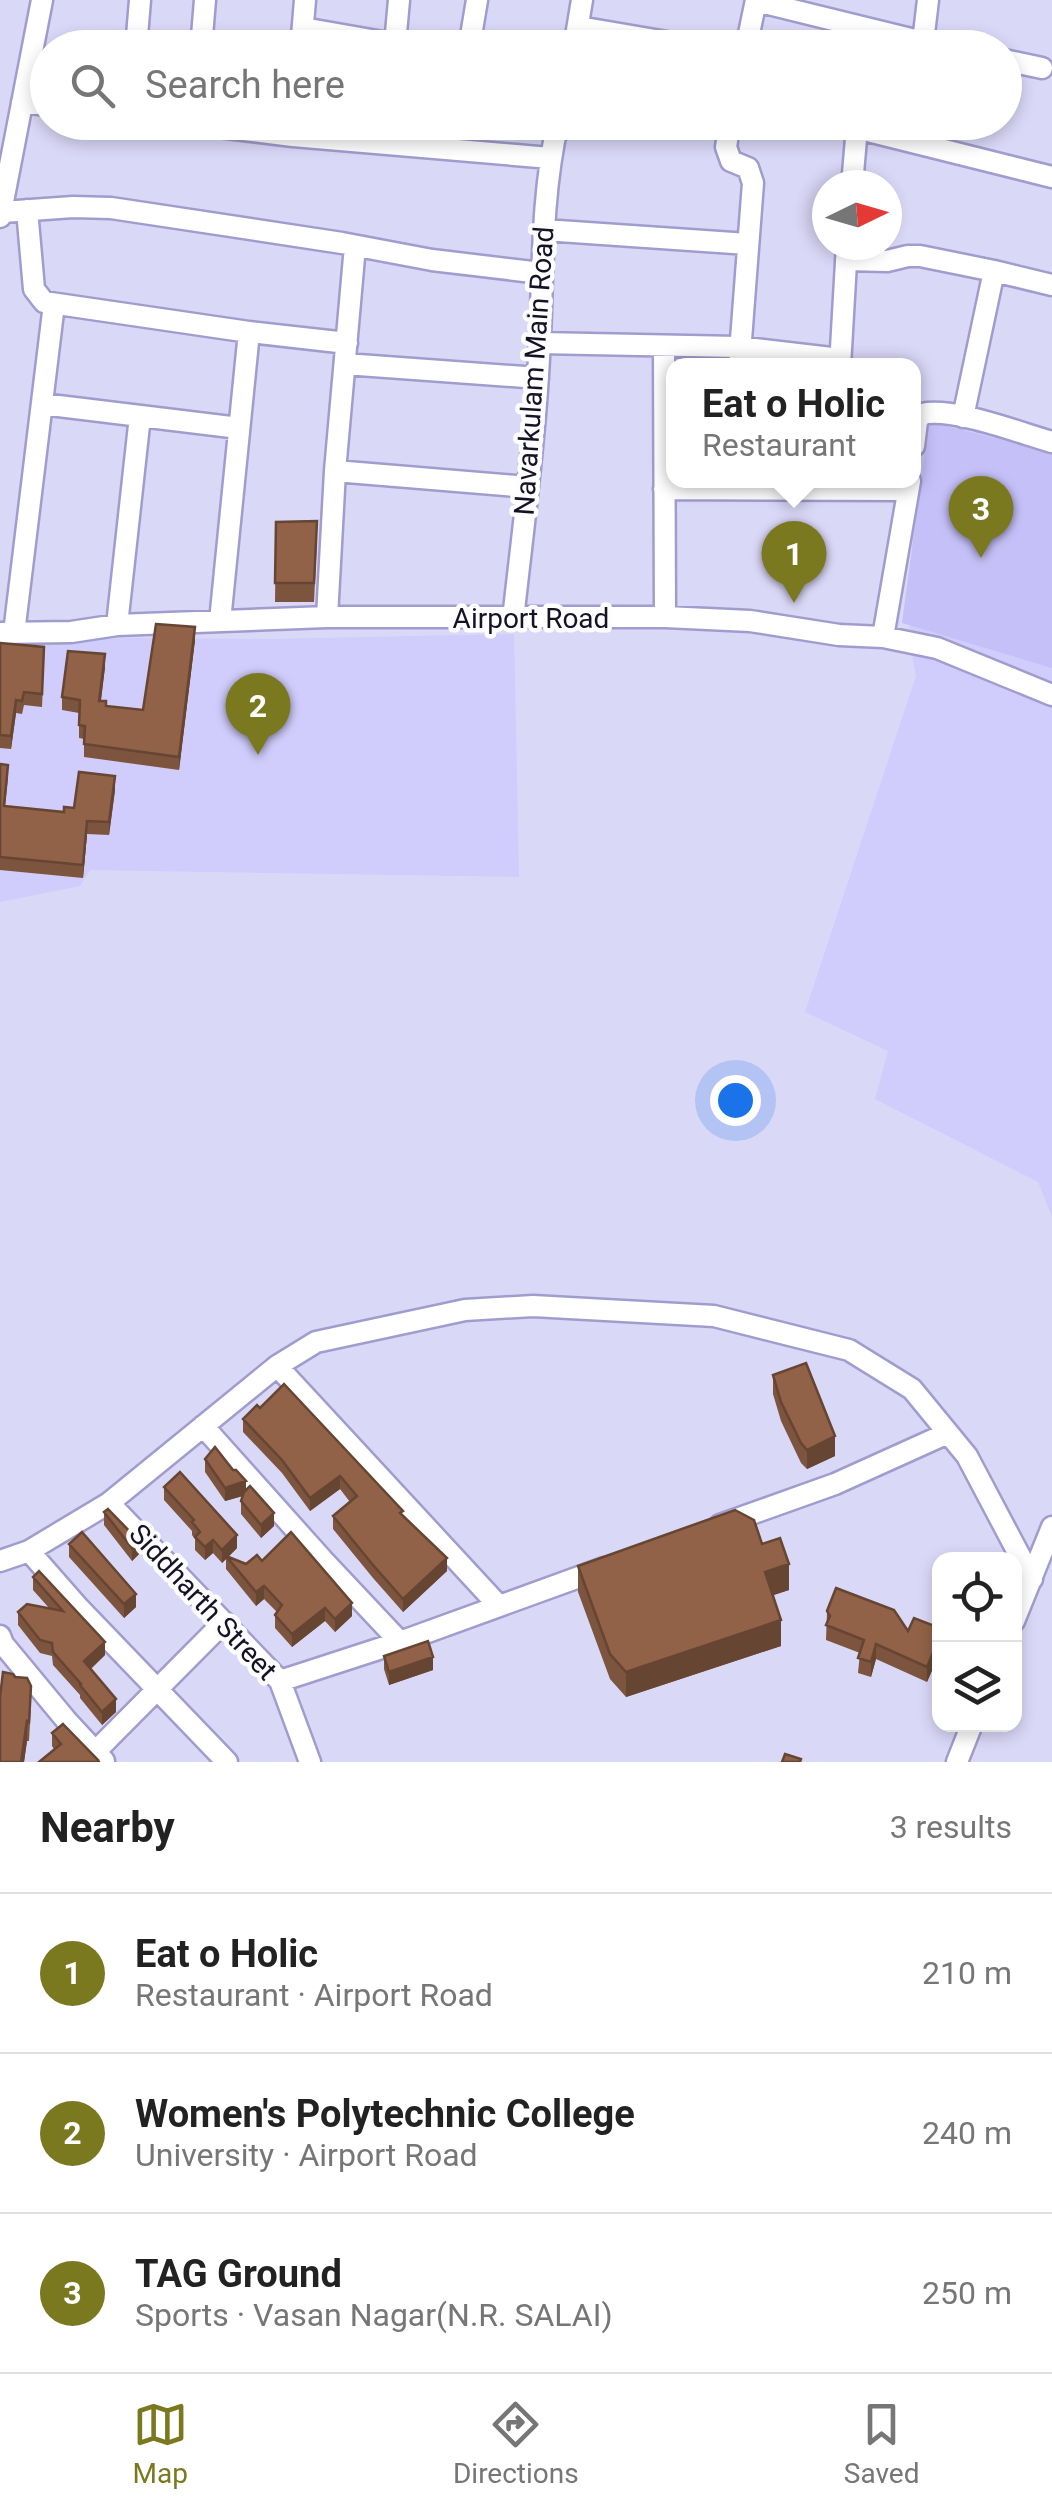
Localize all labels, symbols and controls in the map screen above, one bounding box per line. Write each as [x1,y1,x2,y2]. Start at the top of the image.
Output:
search box [30,30,1022,140]
icon: search [65,58,120,113]
text: Search here [145,63,345,107]
north arrow [812,170,902,260]
street label: Navarkulam Main Road [507,226,561,516]
popup [666,358,921,488]
text: Eat o Holic [702,382,885,426]
text: Restaurant [702,426,856,464]
pin: 3 [948,476,1014,558]
pin: 1 [762,520,826,603]
street label: Airport Road [453,602,609,635]
pin: 2 [226,672,290,755]
your location [710,1075,761,1126]
street label: Siddharth Street [122,1517,284,1687]
map controls [932,1552,1022,1732]
button: locate [932,1552,1022,1642]
button: layers [932,1642,1022,1732]
text: Nearby [40,1803,175,1852]
text: 3 results [890,1808,1012,1846]
text: Eat o Holic [135,1932,318,1976]
text: 1 [63,1954,82,1992]
text: 210 m [922,1954,1012,1992]
text: Restaurant · Airport Road [135,1976,493,2014]
text: Women's Polytechnic College [135,2092,635,2136]
text: 2 [63,2114,82,2152]
text: 240 m [922,2114,1012,2152]
text: University · Airport Road [135,2136,478,2174]
text: TAG Ground [135,2252,342,2296]
text: 3 [63,2274,82,2312]
text: 250 m [922,2274,1012,2312]
text: Sports · Vasan Nagar(N.R. SALAI) [135,2296,613,2334]
tab: Map [133,2397,188,2490]
tab: Directions [453,2397,579,2490]
tab: Saved [844,2397,919,2490]

